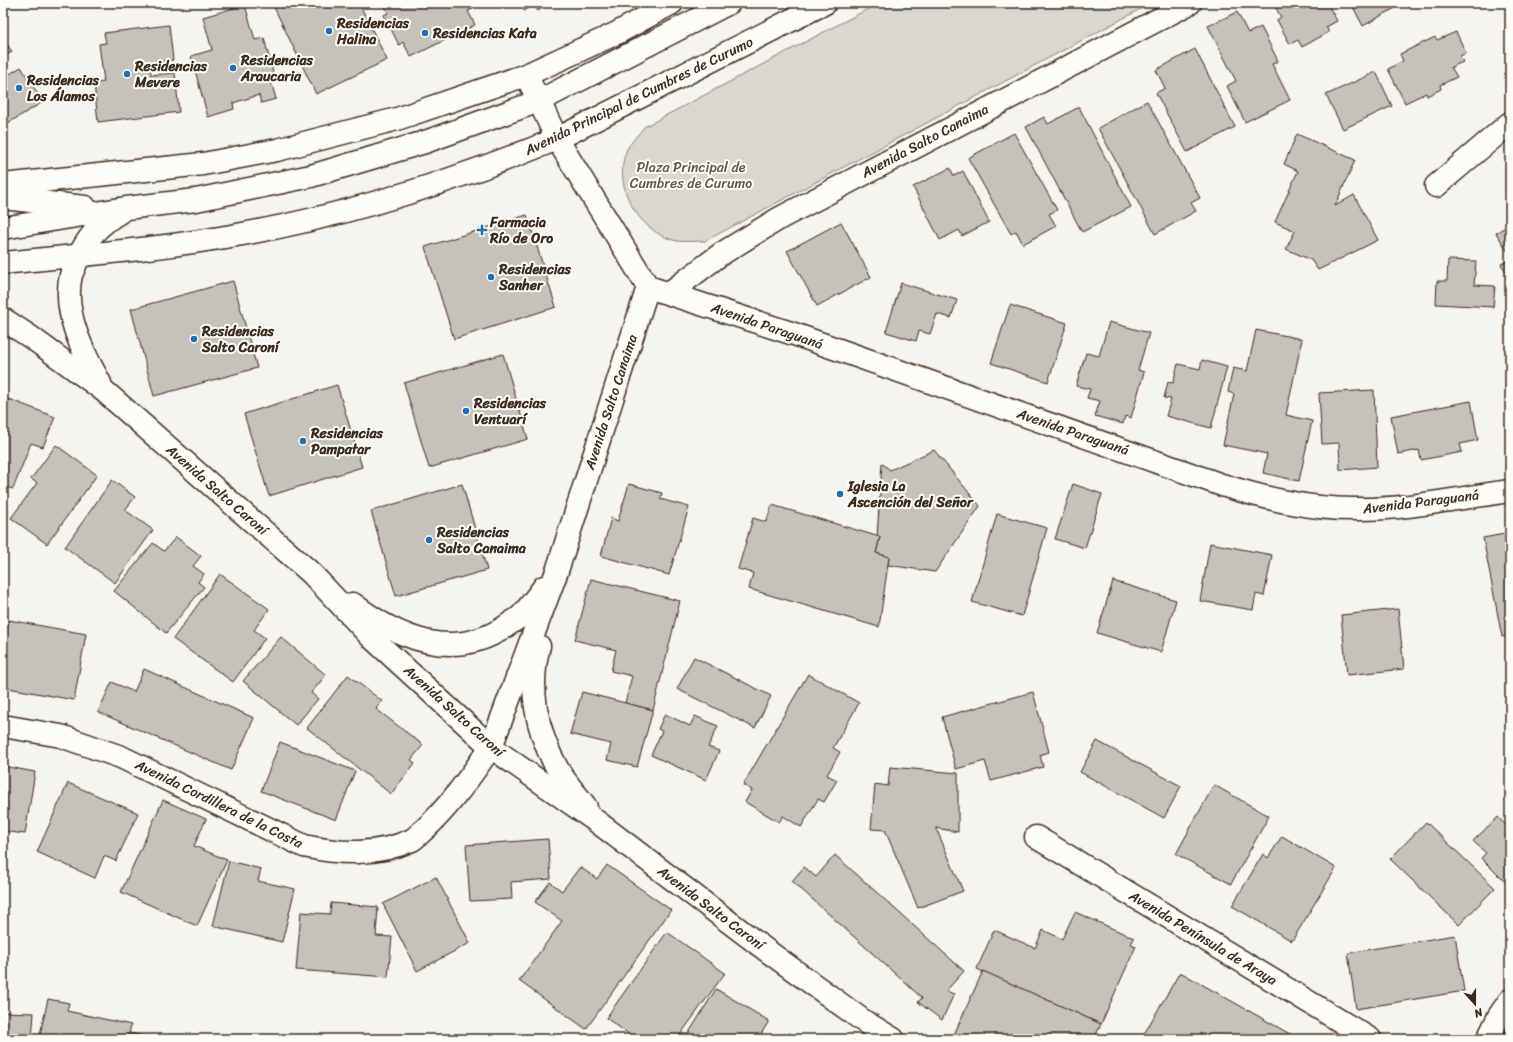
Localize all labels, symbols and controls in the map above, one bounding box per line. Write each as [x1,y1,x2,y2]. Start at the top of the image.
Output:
place label: Residencias Halina [336,11,410,52]
place label: Residencias Kata [432,21,537,46]
marker: Residencias Halina [324,26,334,36]
marker: Residencias Kata [420,28,430,38]
street label: Avenida Principal de Cumbres de Curumo [519,30,758,163]
place label: Residencias Araucaria [240,48,314,89]
place label: Residencias Mevere [134,54,208,95]
marker: Residencias Araucaria [228,63,238,73]
place label: Residencias Los Álamos [26,68,100,109]
marker: Residencias Mevere [122,69,132,79]
marker: Residencias Los Álamos [14,83,24,93]
street label: Avenida Salto Canaima [856,97,993,186]
park label: Plaza Principal de Cumbres de Curumo [630,155,752,196]
place label: Farmacia Río de Oro [489,210,553,251]
marker: Farmacia Río de Oro [477,225,487,235]
place label: Residencias Sanher [498,257,572,298]
marker: Residencias Sanher [486,272,496,282]
street label: Avenida Paraguaná [707,295,826,357]
place label: Residencias Salto Caroní [201,319,281,360]
street label: Avenida Salto Canaima [577,331,645,474]
marker: Residencias Salto Caroní [189,334,199,344]
place label: Residencias Ventuarí [473,391,547,432]
street label: Avenida Paraguaná [1013,401,1132,463]
marker: Residencias Ventuarí [461,406,471,416]
place label: Residencias Pampatar [310,421,384,462]
marker: Residencias Pampatar [298,436,308,446]
street label: Avenida Salto Caroní [159,438,276,543]
place label: Iglesia La Ascención del Señor [847,474,974,515]
street label: Avenida Paraguaná [1360,482,1481,522]
marker: Iglesia La Ascención del Señor [835,489,845,499]
place label: Residencias Salto Canaima [436,520,527,561]
marker: Residencias Salto Canaima [424,535,434,545]
street label: Avenida Salto Caroní [397,658,512,765]
street label: Avenida Cordillera de la Costa [130,752,308,856]
street label: Avenida Salto Caroní [651,859,772,958]
street label: Avenida Península de Araya [1123,883,1282,992]
north arrow [1455,984,1495,1024]
text: N [1471,1002,1486,1023]

